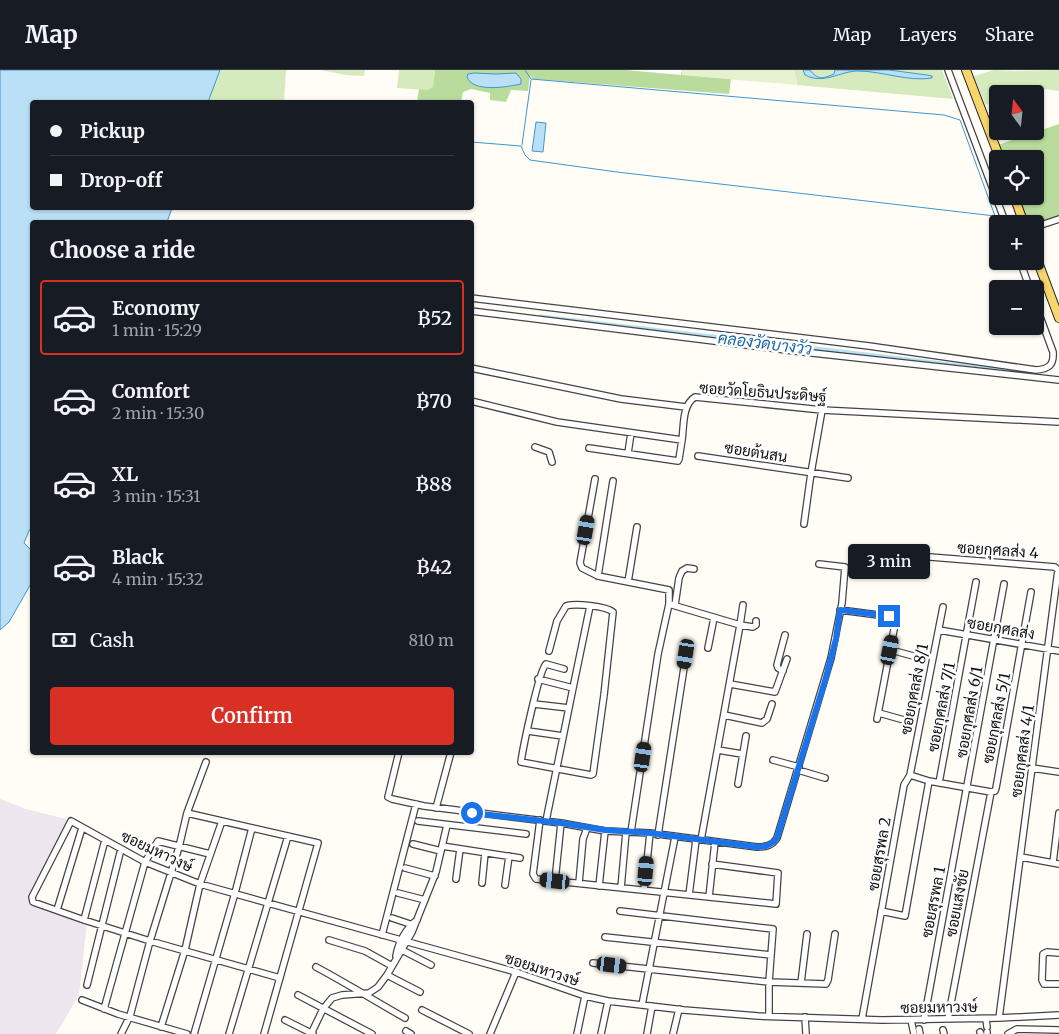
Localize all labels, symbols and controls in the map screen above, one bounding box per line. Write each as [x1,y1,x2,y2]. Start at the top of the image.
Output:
text: Map [25,19,78,50]
text: Map [833,23,871,46]
text: Layers [899,23,957,46]
text: Share [985,23,1034,46]
north arrow [989,85,1044,140]
map controls [989,85,1044,335]
text: Pickup [80,119,145,143]
button: locate [989,150,1044,205]
text: Drop-off [80,168,162,192]
button: + [989,215,1044,270]
text: Choose a ride [50,236,195,264]
button: − [989,280,1044,335]
icon: car [52,295,97,340]
text: Economy [112,296,200,320]
text: ฿52 [417,306,452,330]
text: 1 min · 15:29 [112,320,202,340]
water label: คลองวัดบางวัว [717,327,813,359]
icon: car [52,378,97,423]
street label: ซอยวัดโยธินประดิษฐ์ [699,378,827,407]
text: Comfort [112,379,190,403]
text: ฿70 [416,389,452,413]
text: 2 min · 15:30 [112,403,204,423]
street label: ซอยต้นสน [723,438,789,466]
icon: car [52,461,97,506]
text: XL [112,462,138,486]
text: ฿88 [416,472,452,496]
text: 3 min · 15:31 [112,486,200,506]
car [576,514,595,546]
street label: ซอยกุศลส่ง 4 [957,538,1039,564]
icon: car [52,544,97,589]
callout: 3 min [848,544,930,578]
text: Black [112,545,164,569]
text: 3 min [867,551,911,571]
text: ฿42 [416,555,452,579]
text: 4 min · 15:32 [112,569,204,589]
route end [878,605,900,627]
street label: ซอยกุศลส่ง [965,613,1036,645]
icon: cash [50,626,78,654]
text: Cash [90,628,134,652]
text: 810 m [408,630,454,650]
car [879,634,900,666]
car [676,638,695,670]
street label: ซอยกุศลส่ง 8/1 [896,641,934,737]
street label: ซอยกุศลส่ง 7/1 [923,660,961,754]
street label: ซอยกุศลส่ง 6/1 [952,664,988,760]
street label: ซอยกุศลส่ง 5/1 [978,671,1016,765]
button: Confirm [50,687,454,745]
street label: ซอยกุศลส่ง 4/1 [1006,703,1040,799]
car [633,741,652,773]
route start [461,802,483,824]
street label: ซอยสุรพล 2 [863,816,897,893]
street label: ซอยมหาวงษ์ [118,826,197,876]
car [637,855,654,887]
street label: ซอยสุรพล 1 [917,864,951,940]
street label: ซอยแสงชัย [941,868,973,938]
car [539,872,570,890]
street label: ซอยมหาวงษ์ [502,948,582,990]
car [596,956,627,974]
street label: ซอยมหาวงษ์ [900,997,979,1017]

